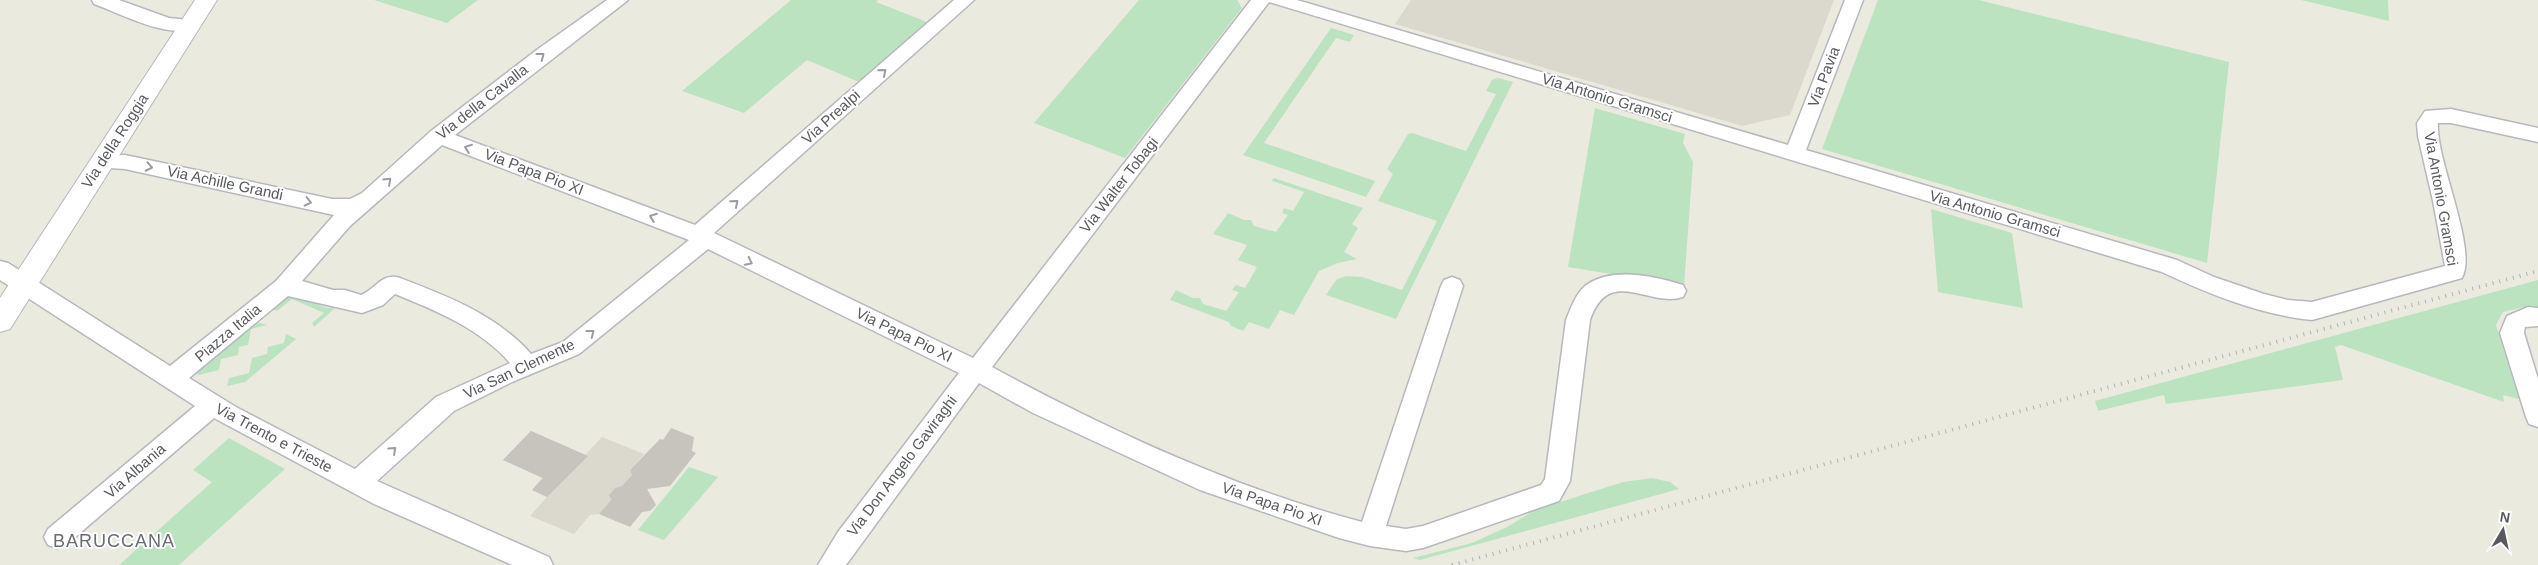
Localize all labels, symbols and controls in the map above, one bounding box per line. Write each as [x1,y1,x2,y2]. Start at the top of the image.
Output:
street label: Via Pavia [1804,44,1843,109]
one-way arrow [535,53,545,62]
street label: Via della Cavalla [433,60,531,143]
one-way arrow [877,69,886,78]
street label: Via Antonio Gramsci [1540,70,1674,125]
street label: Via Prealpi [798,86,863,147]
street label: Via della Roggia [78,90,152,191]
street label: Via Antonio Gramsci [2421,131,2462,267]
street label: Via Walter Tobagi [1076,134,1161,236]
one-way arrow [464,143,473,154]
street label: Via Papa Pio XI [482,145,586,198]
one-way arrow [145,161,154,171]
street label: Via Achille Grandi [166,162,285,203]
one-way arrow [382,178,391,187]
street label: Via Antonio Gramsci [1928,187,2063,240]
one-way arrow [303,196,311,206]
one-way arrow [729,199,738,208]
one-way arrow [649,213,658,223]
one-way arrow [744,255,753,266]
street label: Piazza Italia [191,300,265,365]
street label: Via Papa Pio XI [853,304,955,365]
one-way arrow [585,330,594,338]
street label: Via San Clemente [461,335,577,402]
street label: Via Don Angelo Gaviraghi [843,392,960,539]
street label: Via Trento e Trieste [213,400,336,476]
street label: Via Albania [101,439,169,502]
one-way arrow [388,447,397,456]
street label: Via Papa Pio XI [1220,478,1324,529]
north arrow [2478,505,2528,555]
text: N [2499,508,2511,526]
district label: BARUCCANA [53,531,175,551]

